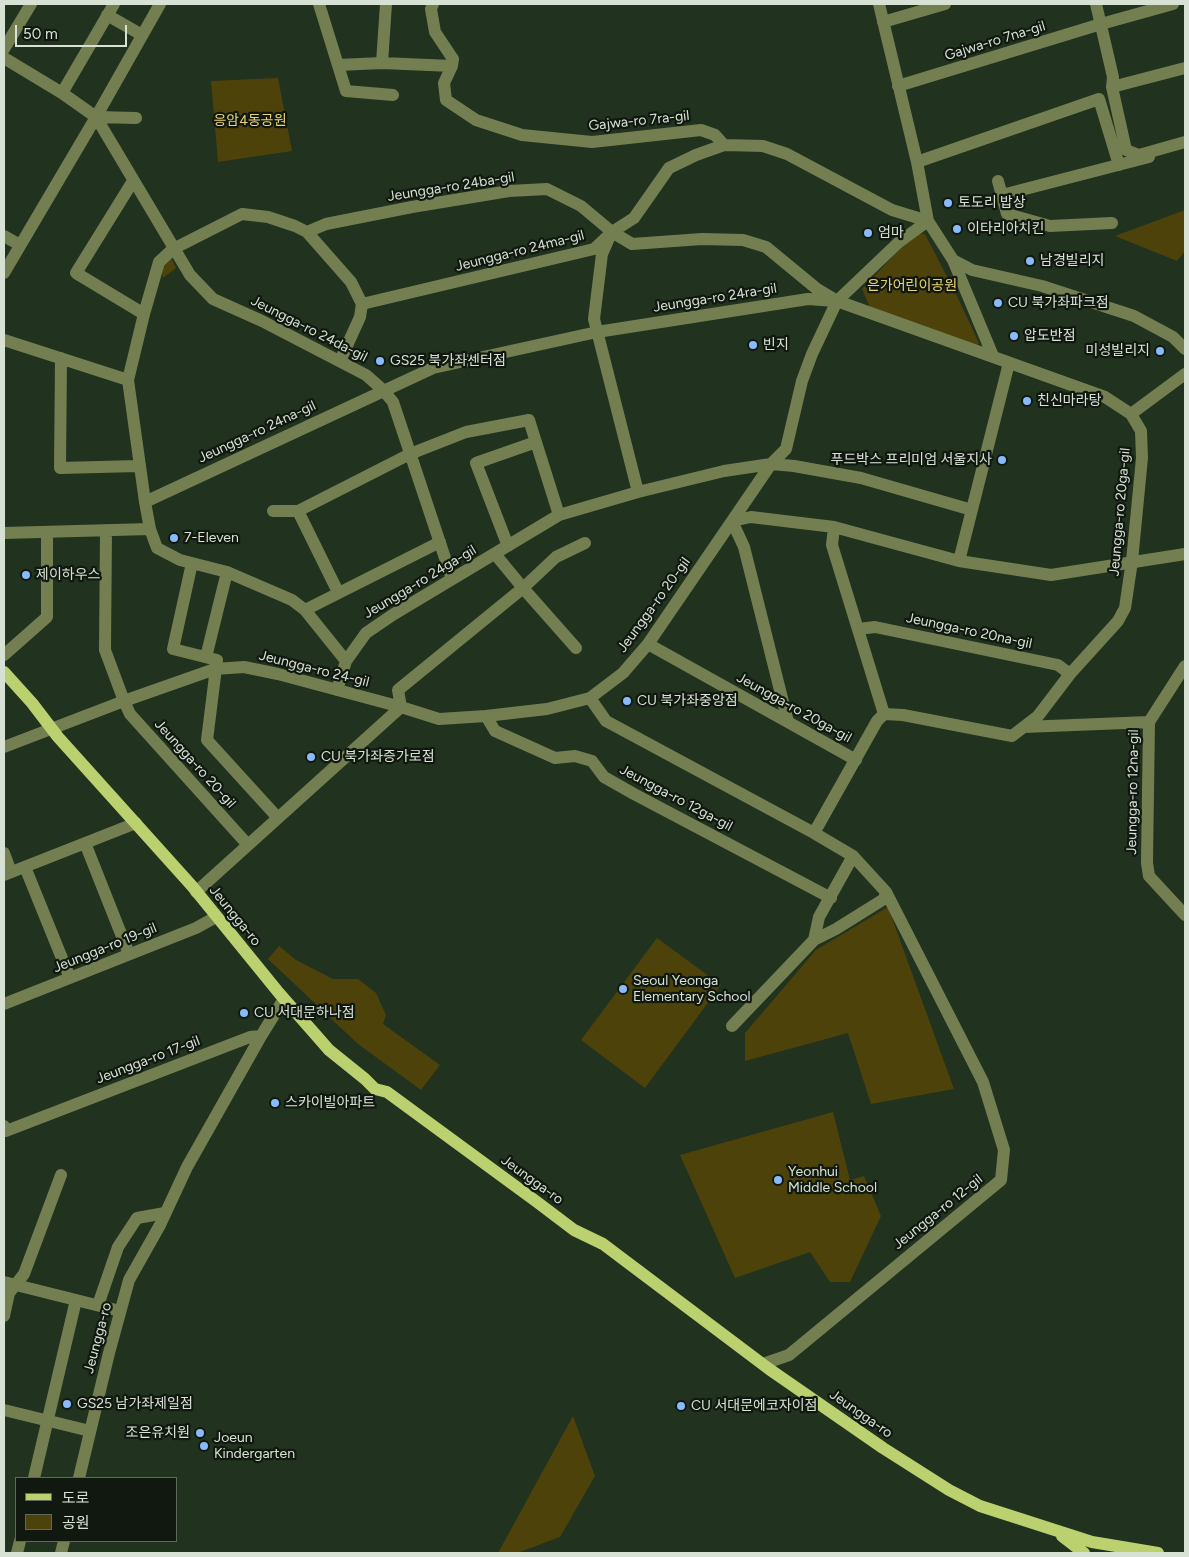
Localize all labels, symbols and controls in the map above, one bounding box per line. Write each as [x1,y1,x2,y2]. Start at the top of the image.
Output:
scale bar [18,15,130,47]
street label: Gajwa-ro 7na-gil [943,18,1047,64]
text: 50 m [23,25,58,43]
street label: Gajwa-ro 7ra-gil [588,107,690,135]
park label: 응암4동공원 [213,113,287,129]
street label: Jeungga-ro 24ba-gil [386,169,516,205]
place label: 토도리 밥상 [958,195,1026,211]
marker: 토도리 밥상 [942,197,954,209]
place label: 이타리아치킨 [967,221,1044,237]
marker: 이타리아치킨 [951,223,963,235]
place label: 엄마 [878,225,904,241]
street label: Jeungga-ro 24ma-gil [454,227,586,275]
marker: 엄마 [862,227,874,239]
place label: 남경빌리지 [1040,253,1104,269]
marker: 남경빌리지 [1024,255,1036,267]
park label: 은가어린이공원 [867,278,957,294]
street label: Jeungga-ro 24ra-gil [652,280,778,316]
street label: Jeungga-ro 24da-gil [248,292,370,366]
place label: CU 북가좌파크점 [1008,295,1109,311]
marker: CU 북가좌파크점 [992,297,1004,309]
place label: 압도반점 [1024,328,1076,344]
marker: 압도반점 [1008,330,1020,342]
place label: 빈지 [763,337,789,353]
marker: 빈지 [747,339,759,351]
place label: 미성빌리지 [1086,343,1150,359]
marker: 미성빌리지 [1154,345,1166,357]
place label: GS25 북가좌센터점 [390,353,506,369]
marker: GS25 북가좌센터점 [374,355,386,367]
place label: 친신마라탕 [1037,393,1101,409]
marker: 친신마라탕 [1021,395,1033,407]
street label: Jeungga-ro 24na-gil [195,397,319,467]
street label: Jeungga-ro 20ga-gil [1106,447,1134,577]
place label: 푸드박스 프리미엄 서울지사 [831,452,992,468]
marker: 푸드박스 프리미엄 서울지사 [996,454,1008,466]
place label: 7-Eleven [184,530,239,546]
marker: 7-Eleven [168,532,180,544]
street label: Jeungga-ro 24ga-gil [361,542,479,622]
street label: Jeungga-ro 20-gil [614,554,694,656]
place label: 제이하우스 [36,567,100,583]
marker: 제이하우스 [20,569,32,581]
street label: Jeungga-ro 20na-gil [904,609,1034,653]
street label: Jeungga-ro 24-gil [257,647,371,691]
street label: Jeungga-ro 20ga-gil [734,669,854,747]
place label: CU 북가좌중앙점 [637,693,738,709]
marker: CU 북가좌중앙점 [621,695,633,707]
street label: Jeungga-ro 20-gil [151,716,239,812]
street label: Jeungga-ro 12na-gil [1124,729,1142,855]
place label: CU 북가좌증가로점 [321,749,435,765]
marker: CU 북가좌증가로점 [305,751,317,763]
street label: Jeungga-ro 12ga-gil [617,761,735,835]
street label: Jeungga-ro [206,882,264,950]
street label: Jeungga-ro 19-gil [51,920,159,976]
place label: Seoul Yeonga Elementary School [633,973,751,1006]
marker: Seoul Yeonga Elementary School [617,983,629,995]
place label: CU 서대문하나점 [254,1005,355,1021]
marker: CU 서대문하나점 [238,1007,250,1019]
street label: Jeungga-ro 17-gil [94,1032,202,1088]
place label: 스카이빌아파트 [285,1095,375,1111]
marker: 스카이빌아파트 [269,1097,281,1109]
street label: Jeungga-ro [498,1152,566,1208]
place label: Yeonhui Middle School [788,1164,877,1196]
street label: Jeungga-ro 12-gil [890,1171,986,1253]
marker: Yeonhui Middle School [772,1174,784,1186]
street label: Jeungga-ro [80,1301,116,1375]
street label: Jeungga-ro [826,1386,896,1442]
place label: GS25 남가좌제일점 [77,1396,193,1412]
marker: GS25 남가좌제일점 [61,1398,73,1410]
place label: CU 서대문에코자이점 [691,1398,817,1414]
marker: CU 서대문에코자이점 [675,1400,687,1412]
place label: 조은유치원 [126,1425,190,1441]
marker: 조은유치원 [194,1427,206,1439]
place label: Joeun Kindergarten [214,1430,295,1462]
marker: Joeun Kindergarten [198,1440,210,1452]
legend [15,1477,178,1542]
text: 도로 [62,1489,90,1507]
text: 공원 [62,1514,90,1532]

